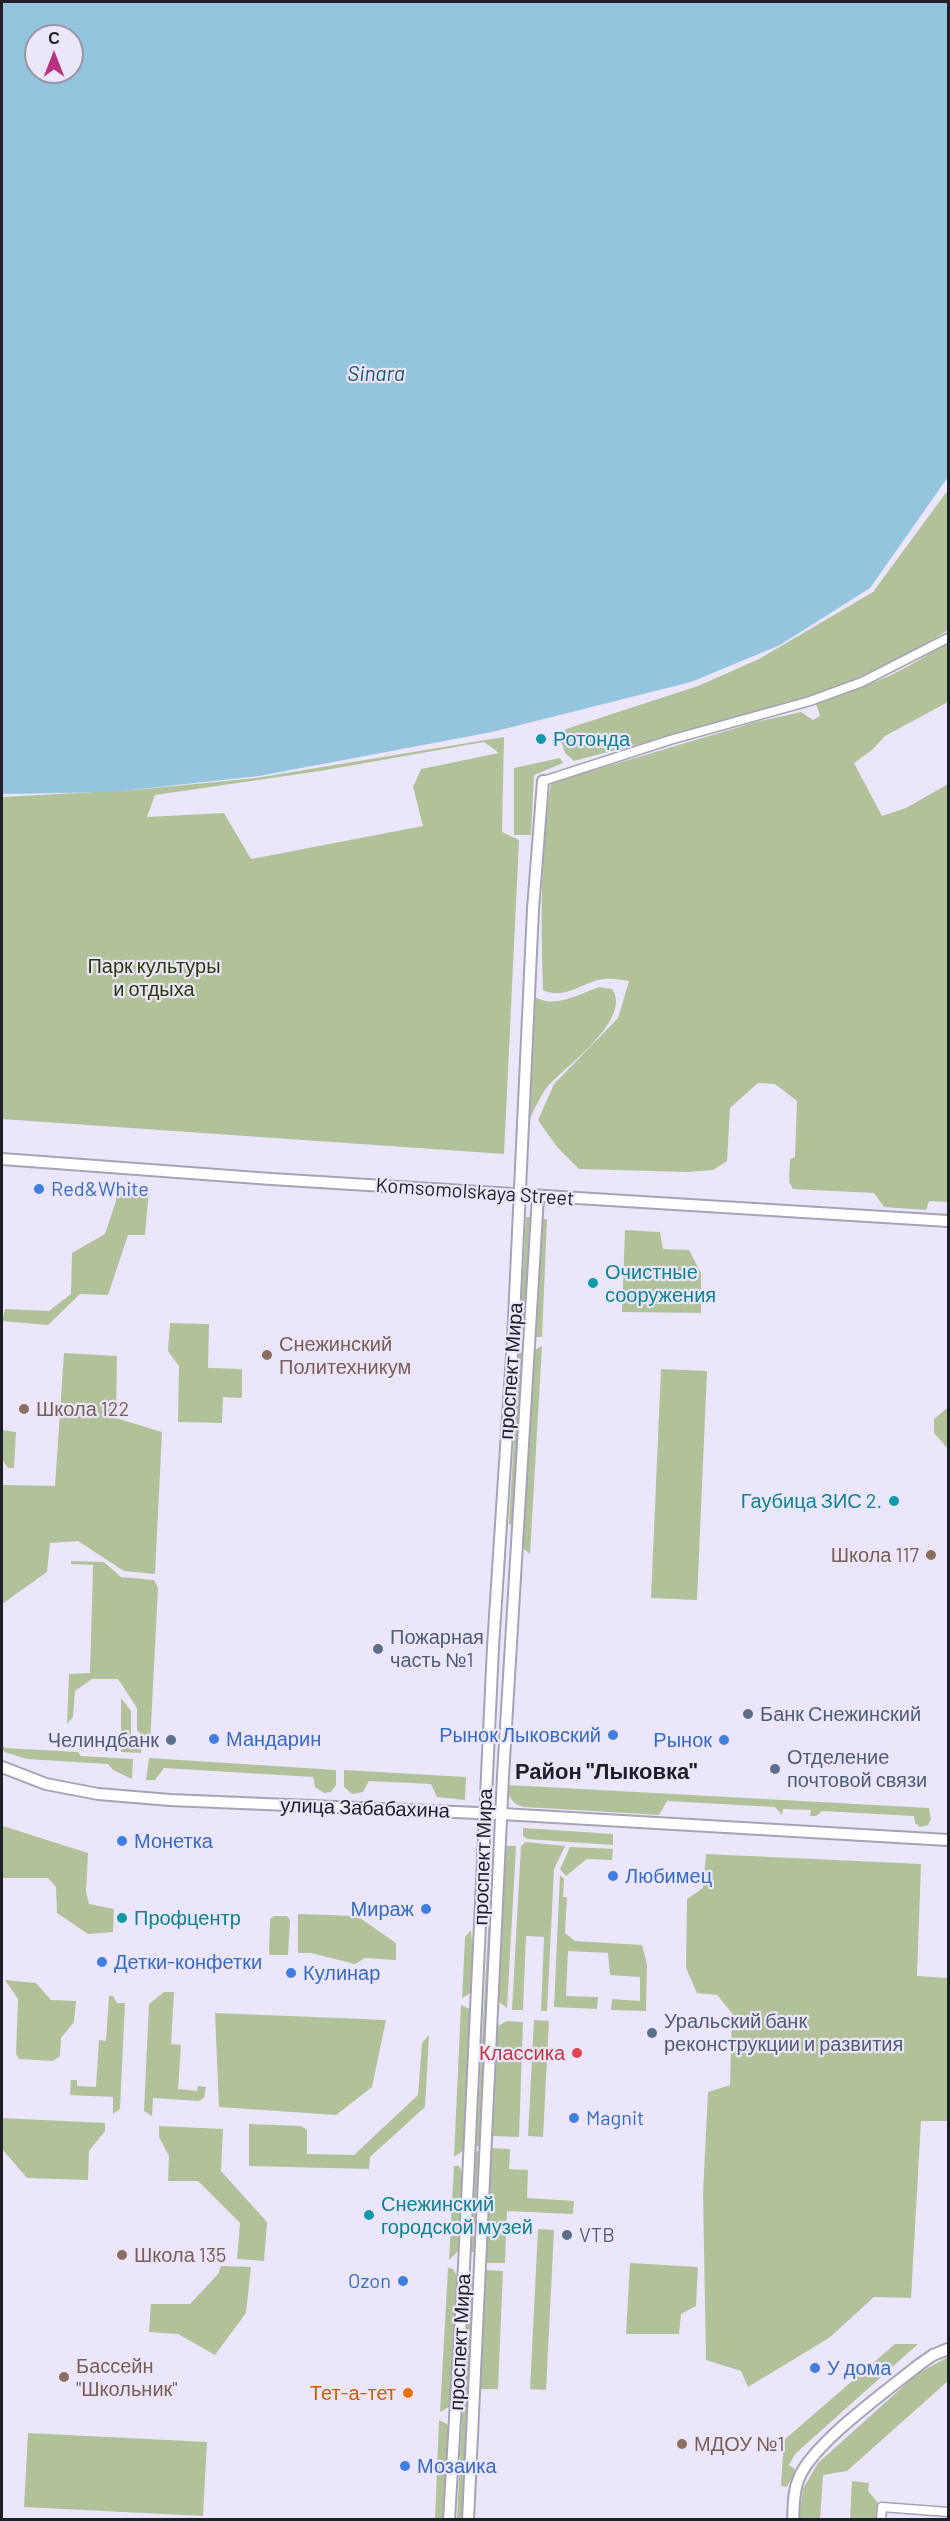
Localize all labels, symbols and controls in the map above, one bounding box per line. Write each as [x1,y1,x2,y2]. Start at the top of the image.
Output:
north arrow [24,24,84,84]
text: С [48,28,60,47]
water label: Sinara [347,361,405,387]
place label: Ротонда [553,727,630,751]
marker: Ротонда [534,732,548,746]
park label: Парк культуры и отдыха [87,954,221,1001]
street label: Komsomolskaya Street [375,1173,575,1211]
place label: Red&White [51,1177,149,1201]
marker: Red&White [32,1182,46,1196]
place label: Очистные сооружения [605,1260,716,1307]
marker: Очистные сооружения [586,1276,600,1290]
street label: проспект Мира [494,1302,528,1440]
place label: Снежинский Политехникум [279,1332,411,1379]
marker: Снежинский Политехникум [260,1348,274,1362]
place label: Школа 122 [36,1397,129,1421]
marker: Школа 122 [17,1402,31,1416]
place label: Гаубица ЗИС 2. [741,1489,882,1513]
marker: Гаубица ЗИС 2. [887,1494,901,1508]
place label: Школа 117 [831,1543,919,1567]
marker: Школа 117 [924,1548,938,1562]
place label: Пожарная часть №1 [390,1625,484,1672]
marker: Пожарная часть №1 [371,1642,385,1656]
place label: Банк Снежинский [760,1702,921,1726]
marker: Банк Снежинский [741,1707,755,1721]
place label: Рынок Лыковский [439,1723,601,1747]
place label: Мандарин [226,1727,321,1751]
place label: Челиндбанк [48,1728,159,1752]
marker: Рынок Лыковский [606,1728,620,1742]
place label: Рынок [653,1728,712,1752]
marker: Мандарин [207,1732,221,1746]
marker: Челиндбанк [164,1733,178,1747]
marker: Рынок [717,1733,731,1747]
place label: Отделение почтовой связи [787,1745,927,1792]
district label: Район "Лыковка" [515,1759,697,1785]
marker: Отделение почтовой связи [768,1762,782,1776]
street label: проспект Мира [469,1788,497,1926]
street label: улица Забабахина [280,1793,450,1823]
place label: Монетка [134,1829,213,1853]
marker: Монетка [115,1834,129,1848]
place label: Любимец [625,1864,712,1888]
marker: Любимец [606,1869,620,1883]
place label: Мираж [351,1897,414,1921]
marker: Мираж [419,1902,433,1916]
place label: Профцентр [134,1906,241,1930]
marker: Профцентр [115,1911,129,1925]
place label: Детки-конфетки [114,1950,262,1974]
marker: Детки-конфетки [95,1955,109,1969]
place label: Кулинар [303,1961,380,1985]
marker: Кулинар [284,1966,298,1980]
place label: Уральский банк реконструкции и развития [664,2009,903,2056]
marker: Уральский банк реконструкции и развития [645,2026,659,2040]
place label: Классика [479,2041,565,2065]
marker: Классика [570,2046,584,2060]
place label: Magnit [586,2106,644,2130]
marker: Magnit [567,2111,581,2125]
place label: Снежинский городской музей [381,2192,533,2239]
marker: Снежинский городской музей [362,2208,376,2222]
place label: VTB [579,2223,615,2247]
marker: VTB [560,2228,574,2242]
place label: Школа 135 [134,2243,226,2267]
marker: Школа 135 [115,2248,129,2262]
place label: Ozon [348,2269,391,2293]
street label: проспект Мира [444,2273,476,2411]
marker: Ozon [396,2274,410,2288]
place label: Бассейн "Школьник" [76,2354,178,2401]
place label: У дома [827,2356,891,2380]
marker: У дома [808,2361,822,2375]
marker: Бассейн "Школьник" [57,2370,71,2384]
place label: Тет-а-тет [310,2381,396,2405]
marker: Тет-а-тет [401,2386,415,2400]
place label: МДОУ №1 [694,2432,784,2456]
marker: МДОУ №1 [675,2437,689,2451]
place label: Мозаика [417,2454,497,2478]
marker: Мозаика [398,2459,412,2473]

